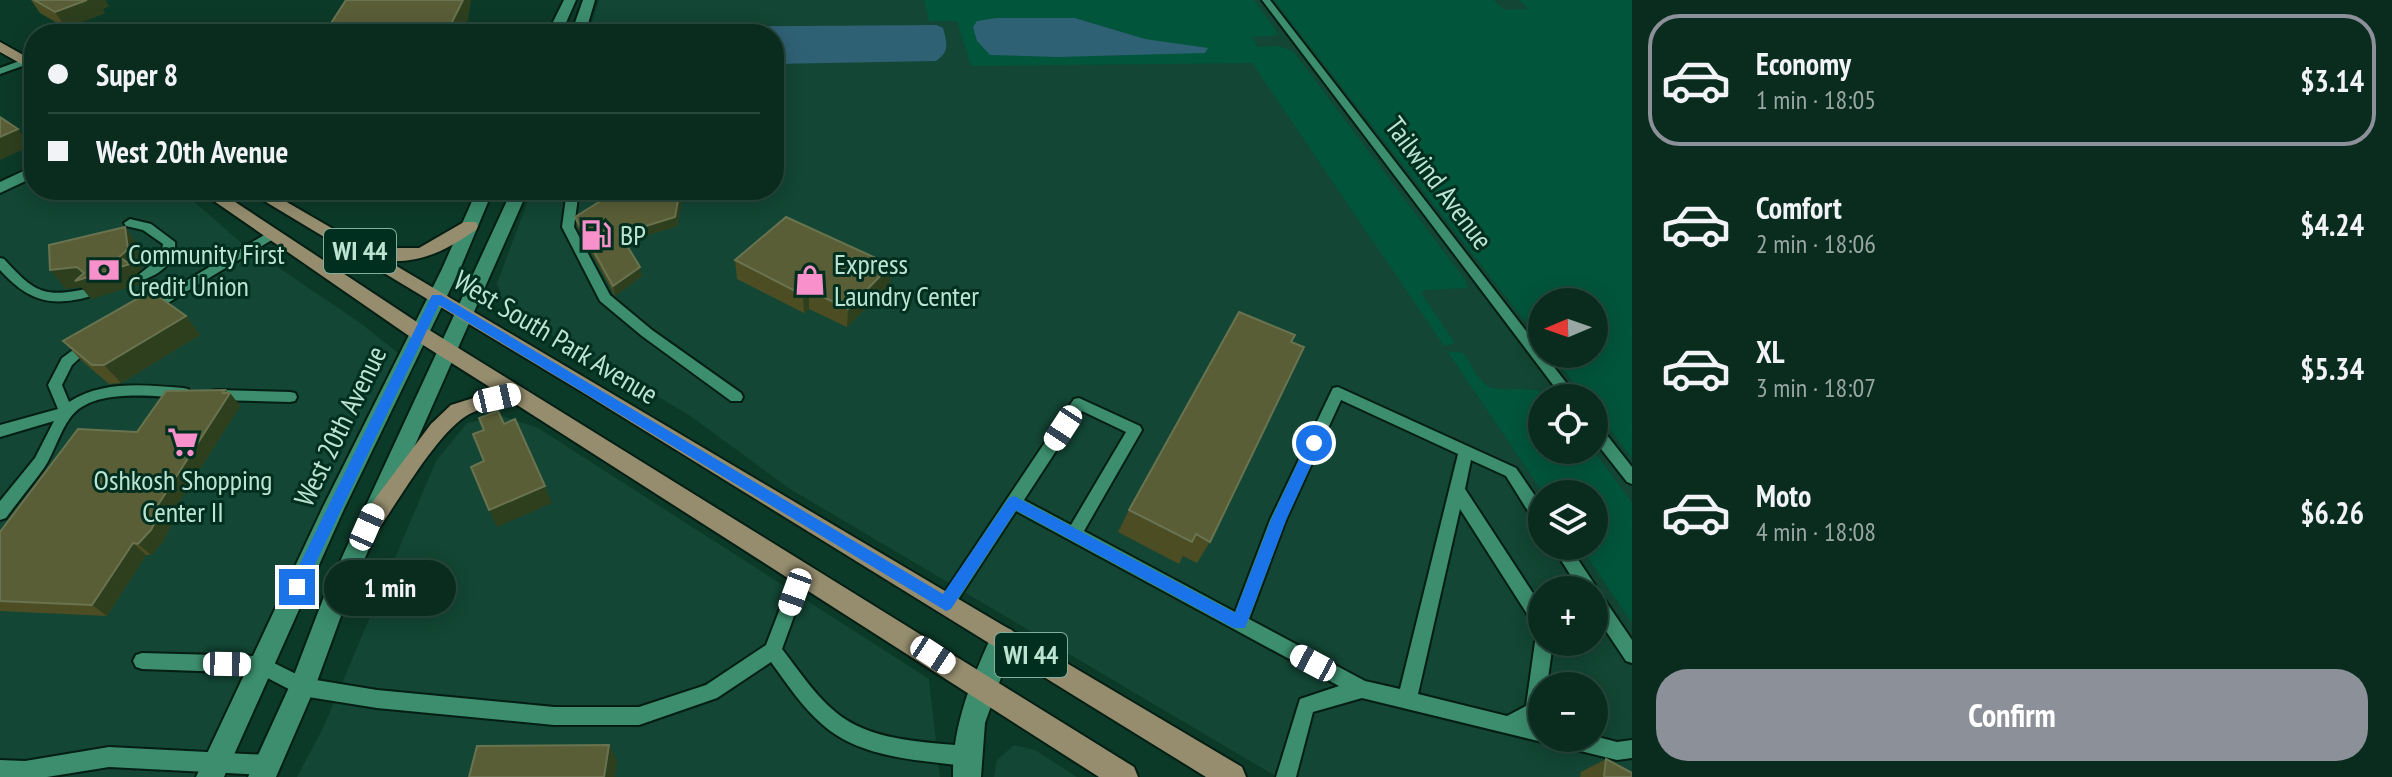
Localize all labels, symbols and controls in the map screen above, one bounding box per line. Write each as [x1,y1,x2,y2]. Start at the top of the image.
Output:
icon: car [1660,44,1732,116]
text: Economy [1756,44,1851,83]
text: Super 8 [96,55,178,94]
text: $3.14 [2300,61,2364,100]
text: 1 min · 18:05 [1756,83,1876,116]
street label: Tailwind Avenue [1377,109,1501,257]
text: West 20th Avenue [96,132,288,171]
icon: car [1660,188,1732,260]
text: Comfort [1756,188,1842,227]
text: $4.24 [2300,205,2364,244]
place label: BP [620,216,646,253]
fuel station icon: BP [579,218,613,252]
text: 2 min · 18:06 [1756,227,1876,260]
road number: WI 44 [324,229,396,273]
place label: Community First Credit Union [128,235,285,304]
place label: Express Laundry Center [834,245,979,314]
bank icon: Community First Credit Union [87,253,121,287]
street label: West South Park Avenue [447,261,665,412]
shop icon: Express Laundry Center [793,263,827,297]
north arrow [1528,288,1608,368]
map controls [1528,288,1608,752]
icon: car [1660,332,1732,404]
text: XL [1756,332,1785,371]
street label: West 20th Avenue [285,340,394,512]
text: $5.34 [2300,349,2364,388]
text: 3 min · 18:07 [1756,371,1876,404]
car [471,381,523,415]
button: locate [1528,384,1608,464]
car [1040,401,1086,455]
supermarket icon: Oshkosh Shopping Center II [166,425,200,459]
route start [1296,425,1332,461]
place label: Oshkosh Shopping Center II [94,461,272,530]
icon: car [1660,476,1732,548]
text: Moto [1756,476,1811,515]
button: layers [1528,480,1608,560]
text: $6.26 [2300,493,2364,532]
car [346,500,388,554]
text: 4 min · 18:08 [1756,515,1876,548]
callout: 1 min [325,559,457,615]
car [776,565,814,619]
route end [279,569,315,605]
text: 1 min [364,571,416,604]
button: + [1528,576,1608,656]
car [906,632,960,678]
road number: WI 44 [995,633,1067,677]
car [1286,641,1340,685]
car [203,652,251,676]
button: Confirm [1656,669,2368,761]
button: − [1528,672,1608,752]

